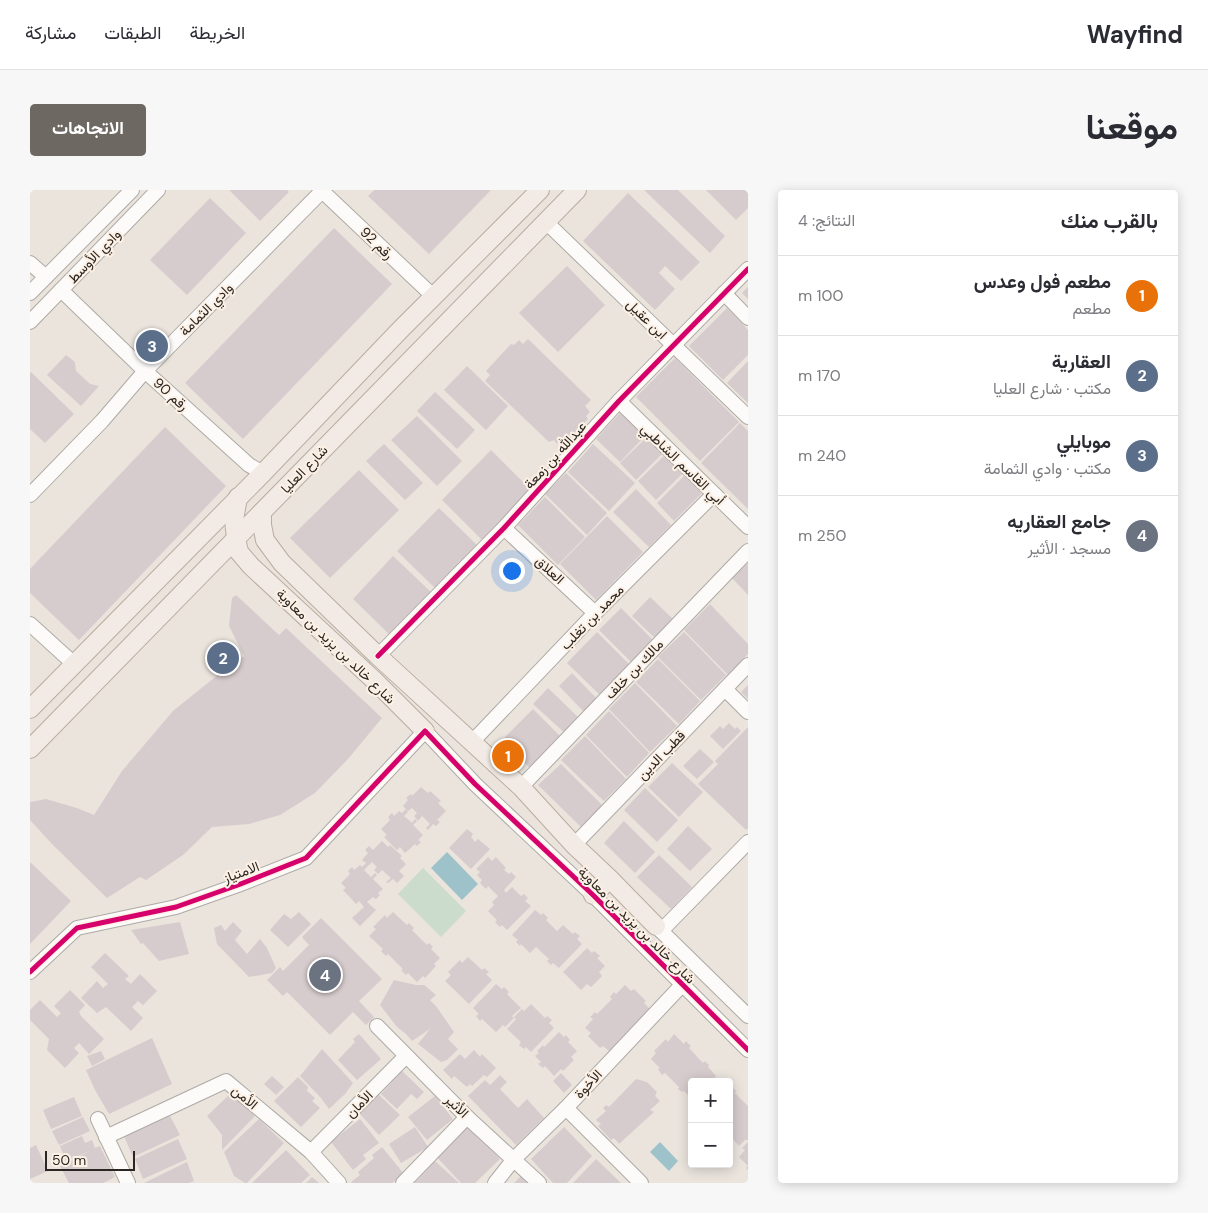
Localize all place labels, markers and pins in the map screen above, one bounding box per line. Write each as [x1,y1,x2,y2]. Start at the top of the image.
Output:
pin: 3 [136,327,168,365]
pin: 2 [207,639,239,677]
pin: 1 [492,737,524,775]
pin: 4 [309,956,341,994]

